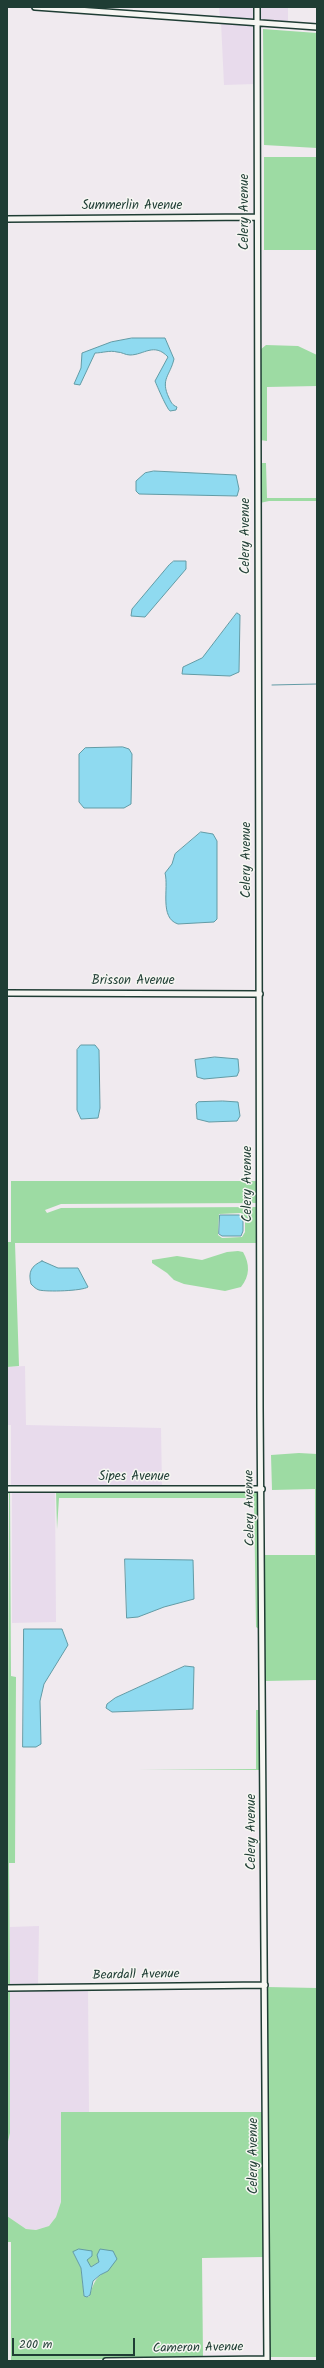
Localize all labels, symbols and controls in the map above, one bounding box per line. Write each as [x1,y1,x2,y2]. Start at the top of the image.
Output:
street label: Celery Avenue [238,174,254,250]
street label: Summerlin Avenue [82,199,182,215]
street label: Celery Avenue [239,498,255,574]
street label: Celery Avenue [240,822,256,898]
street label: Brisson Avenue [91,974,175,990]
street label: Celery Avenue [241,1146,257,1222]
street label: Sipes Avenue [98,1470,170,1486]
street label: Celery Avenue [243,1470,259,1546]
street label: Celery Avenue [245,1794,261,1870]
street label: Beardall Avenue [92,1967,180,1985]
street label: Celery Avenue [247,2118,263,2194]
scale bar [14,2330,137,2356]
text: 200 m [19,2335,52,2354]
street label: Cameron Avenue [153,2340,243,2358]

